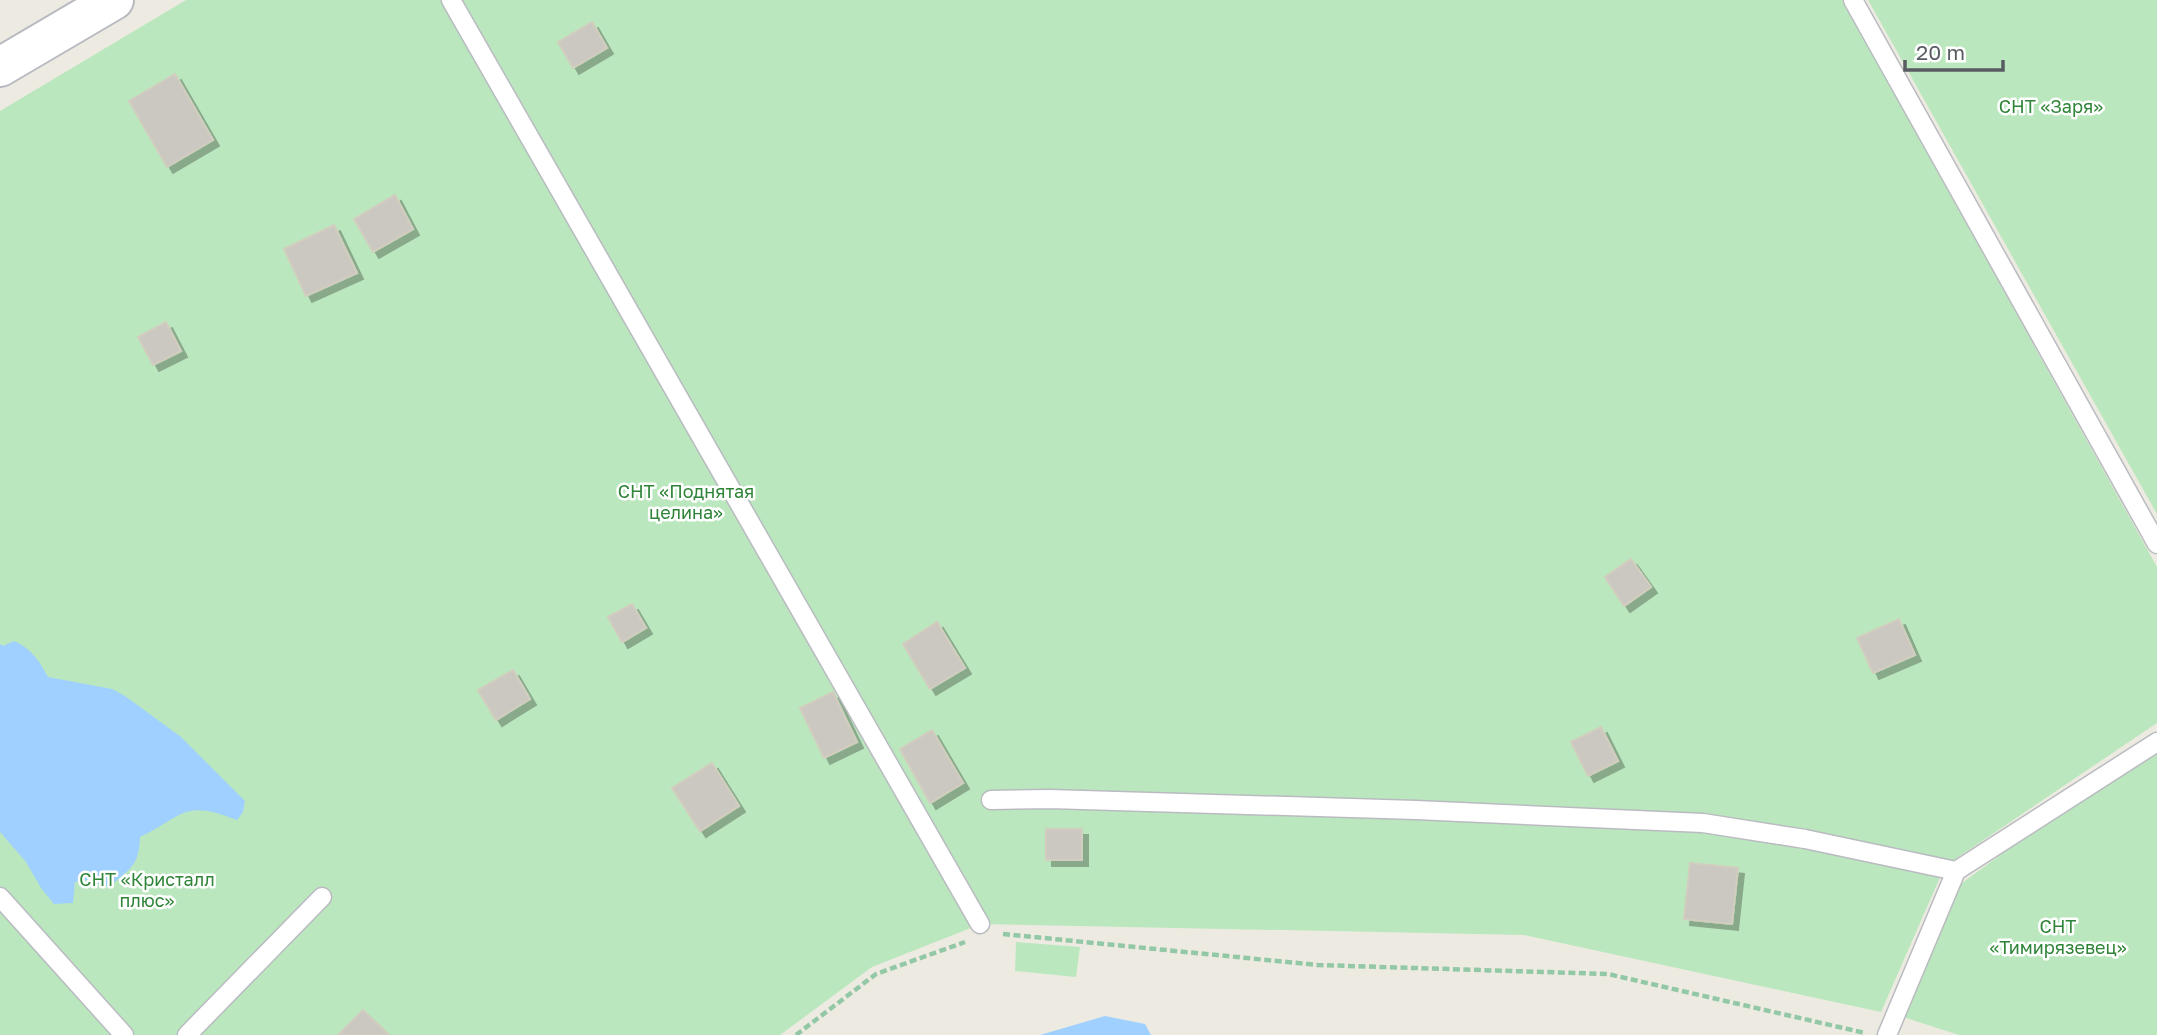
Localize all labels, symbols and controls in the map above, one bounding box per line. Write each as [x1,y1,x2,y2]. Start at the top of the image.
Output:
scale bar [1905,28,2003,72]
text: 20 m [1916,39,1965,65]
park label: СНТ «Заря» [1999,95,2103,117]
park label: СНТ «Поднятая целина» [618,480,754,523]
park label: СНТ «Кристалл плюс» [79,868,215,911]
park label: СНТ «Тимирязевец» [1989,915,2127,958]

